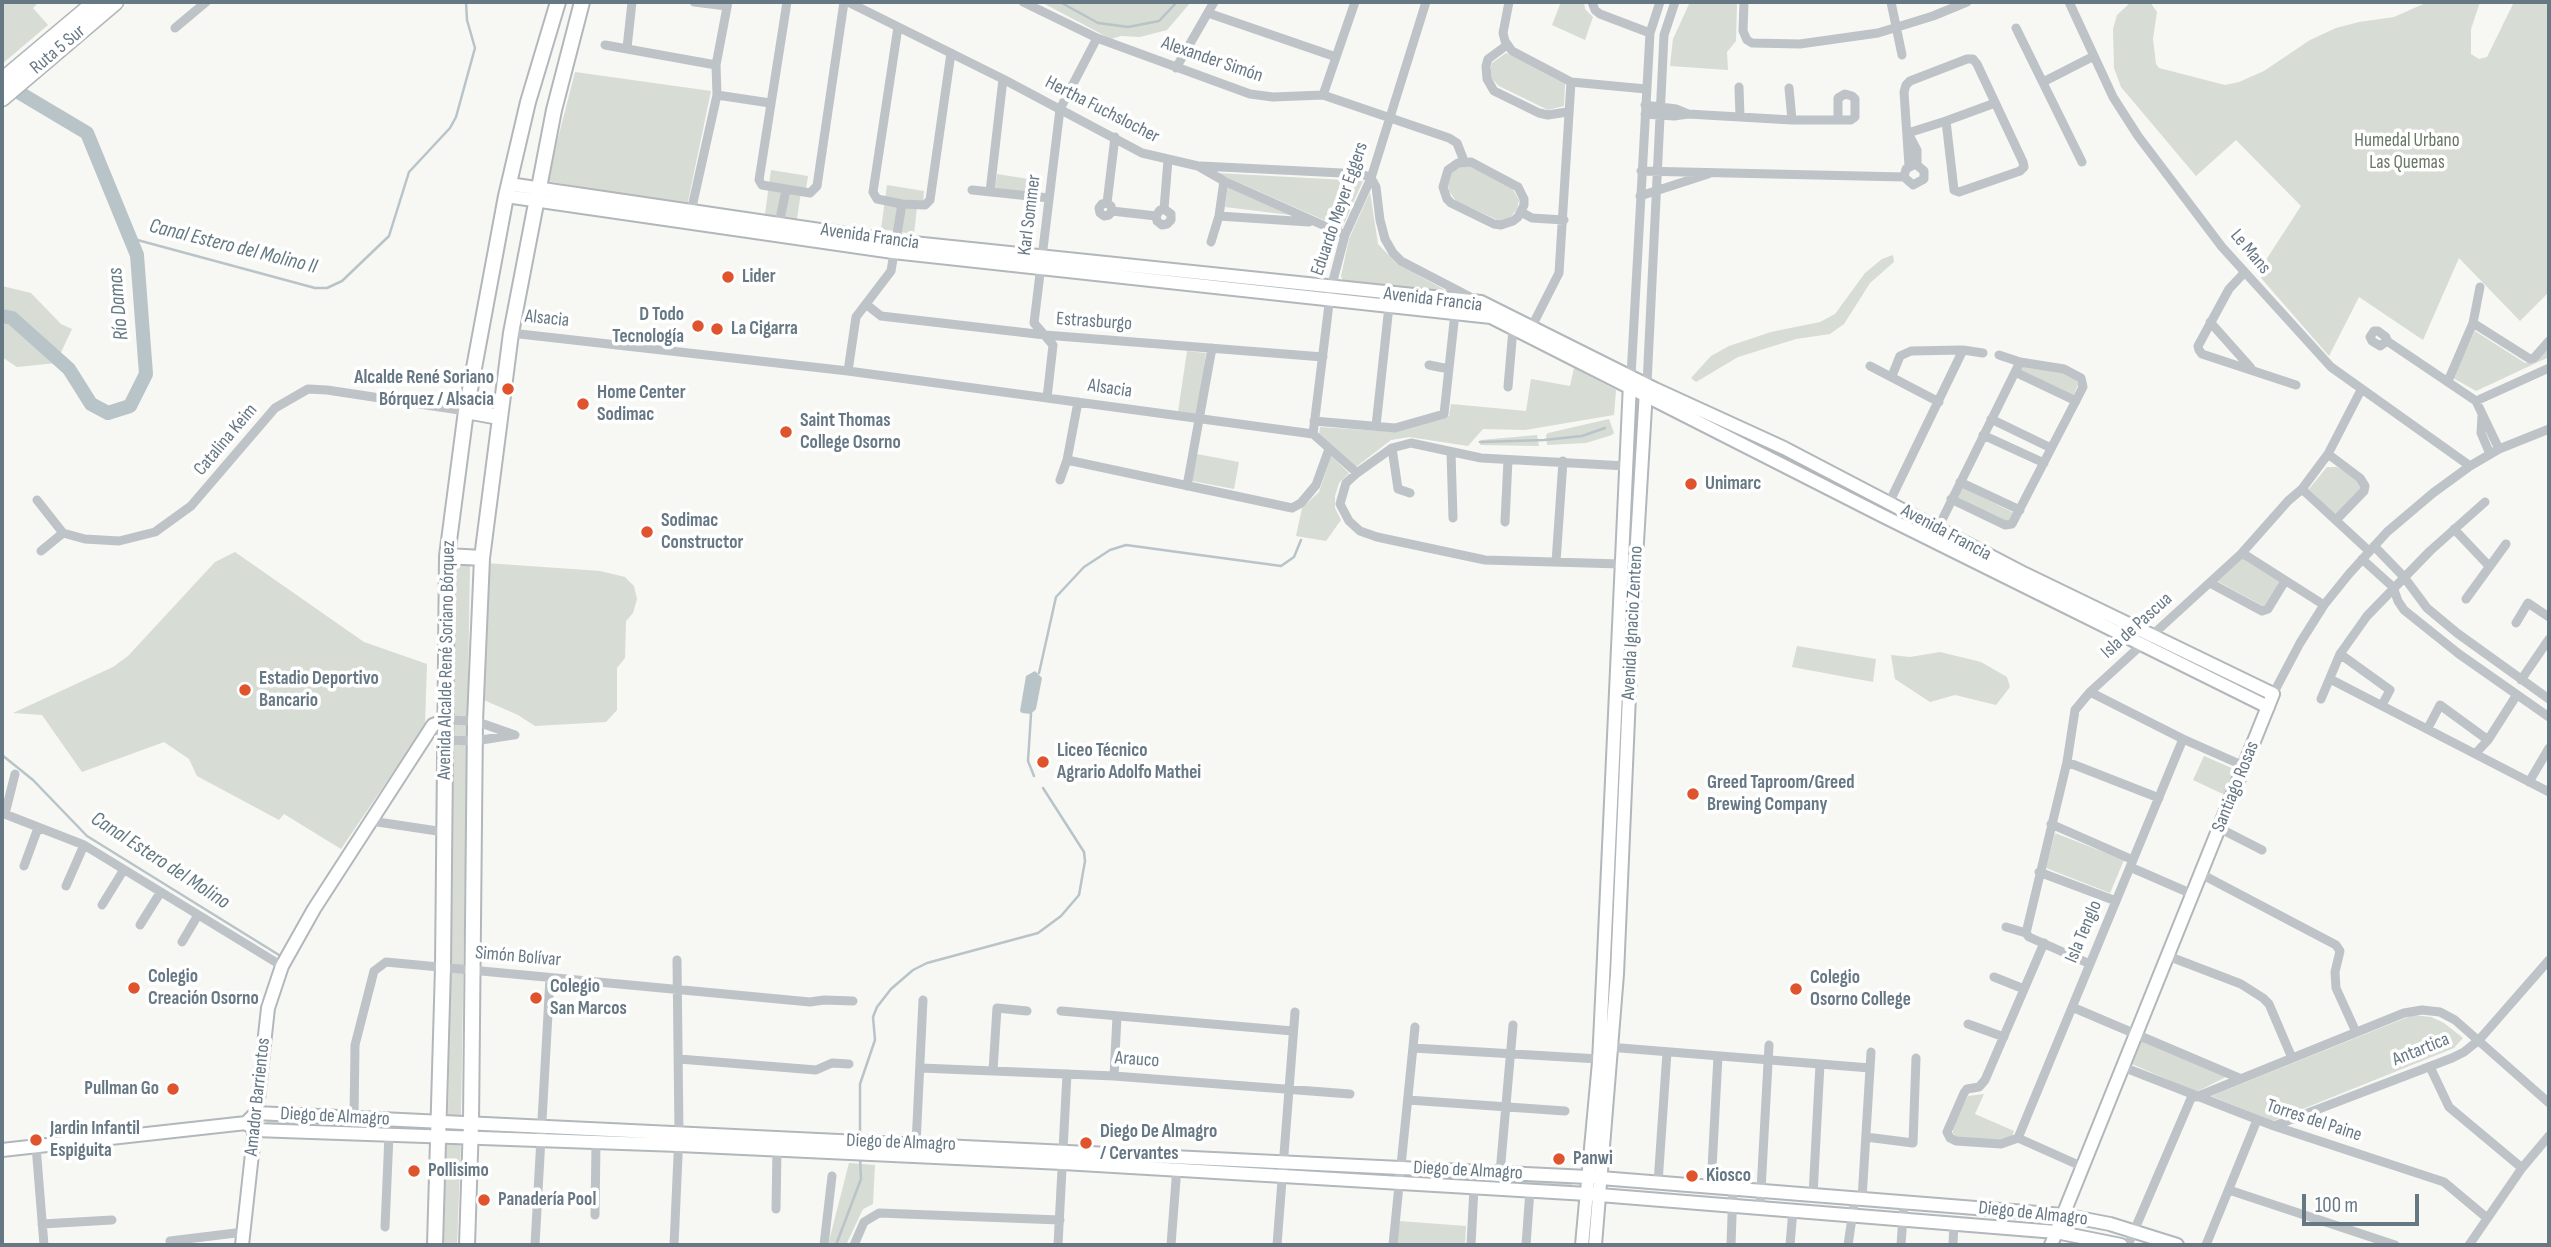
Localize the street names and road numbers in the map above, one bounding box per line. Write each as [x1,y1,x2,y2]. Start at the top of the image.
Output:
street label: Ruta 5 Sur [26,20,90,80]
street label: Alexander Simón [1158,32,1266,88]
street label: Hertha Fuchslocher [1041,71,1163,149]
street label: Eduardo Meyer Eggers [1307,139,1373,279]
street label: Karl Sommer [1014,173,1046,257]
street label: Avenida Francia [819,219,921,255]
street label: Le Mans [2225,225,2275,279]
street label: Avenida Francia [1383,283,1483,317]
street label: Alsacia [524,305,570,333]
street label: Estrasburgo [1055,308,1133,336]
street label: Alsacia [1086,375,1134,403]
street label: Catalina Keim [189,399,263,481]
street label: Avenida Francia [1897,500,1995,566]
street label: Avenida Alcalde René Soriano Bórquez [434,540,460,780]
street label: Avenida Ignacio Zenteno [1618,545,1648,701]
street label: Isla de Pascua [2097,588,2177,664]
street label: Santiago Rosas [2207,738,2265,836]
street label: Isla Tenglo [2061,897,2107,967]
street label: Simón Bolívar [474,942,562,972]
street label: Antartica [2389,1028,2453,1072]
street label: Amador Barrientos [240,1037,276,1157]
street label: Arauco [1114,1047,1160,1073]
street label: Torres del Paine [2263,1095,2365,1147]
street label: Diego de Almagro [280,1103,390,1131]
street label: Diego de Almagro [846,1130,956,1156]
street label: Diego de Almagro [1413,1157,1523,1185]
street label: Diego de Almagro [1977,1197,2089,1231]

